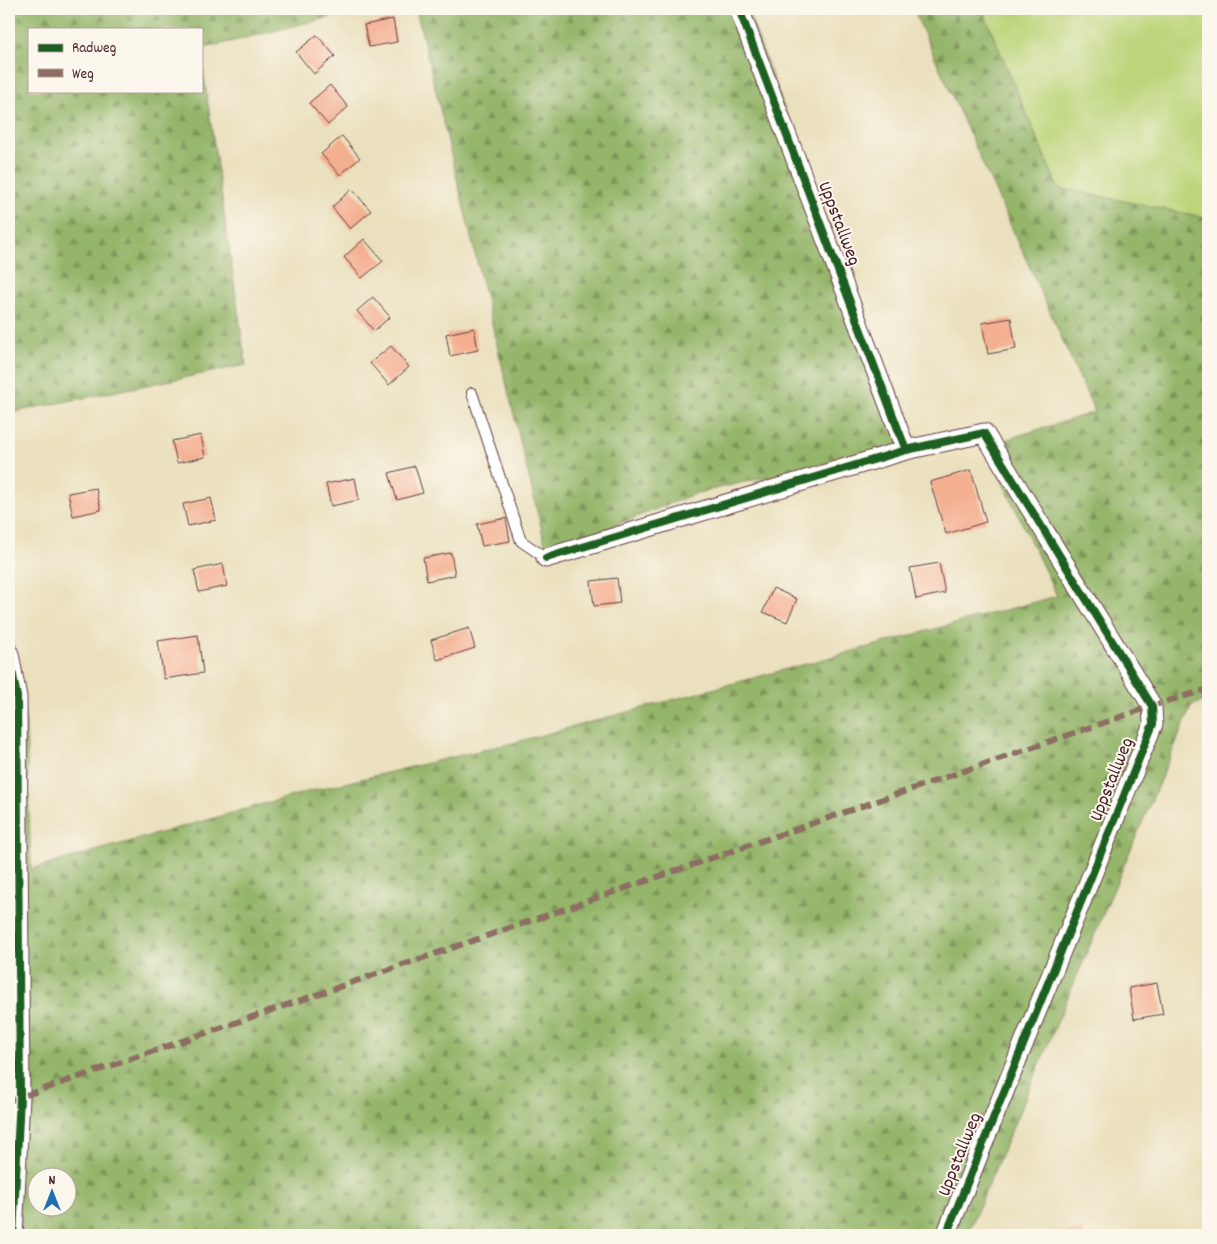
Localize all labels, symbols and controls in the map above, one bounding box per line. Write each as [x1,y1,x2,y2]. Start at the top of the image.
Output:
legend [28,28,202,92]
text: Radweg [72,38,116,60]
text: Weg [72,64,94,86]
street label: Uppstallweg [810,178,866,270]
street label: Uppstallweg [1084,734,1142,826]
street label: Uppstallweg [932,1109,990,1201]
north arrow [28,1166,78,1216]
text: N [49,1171,56,1191]

